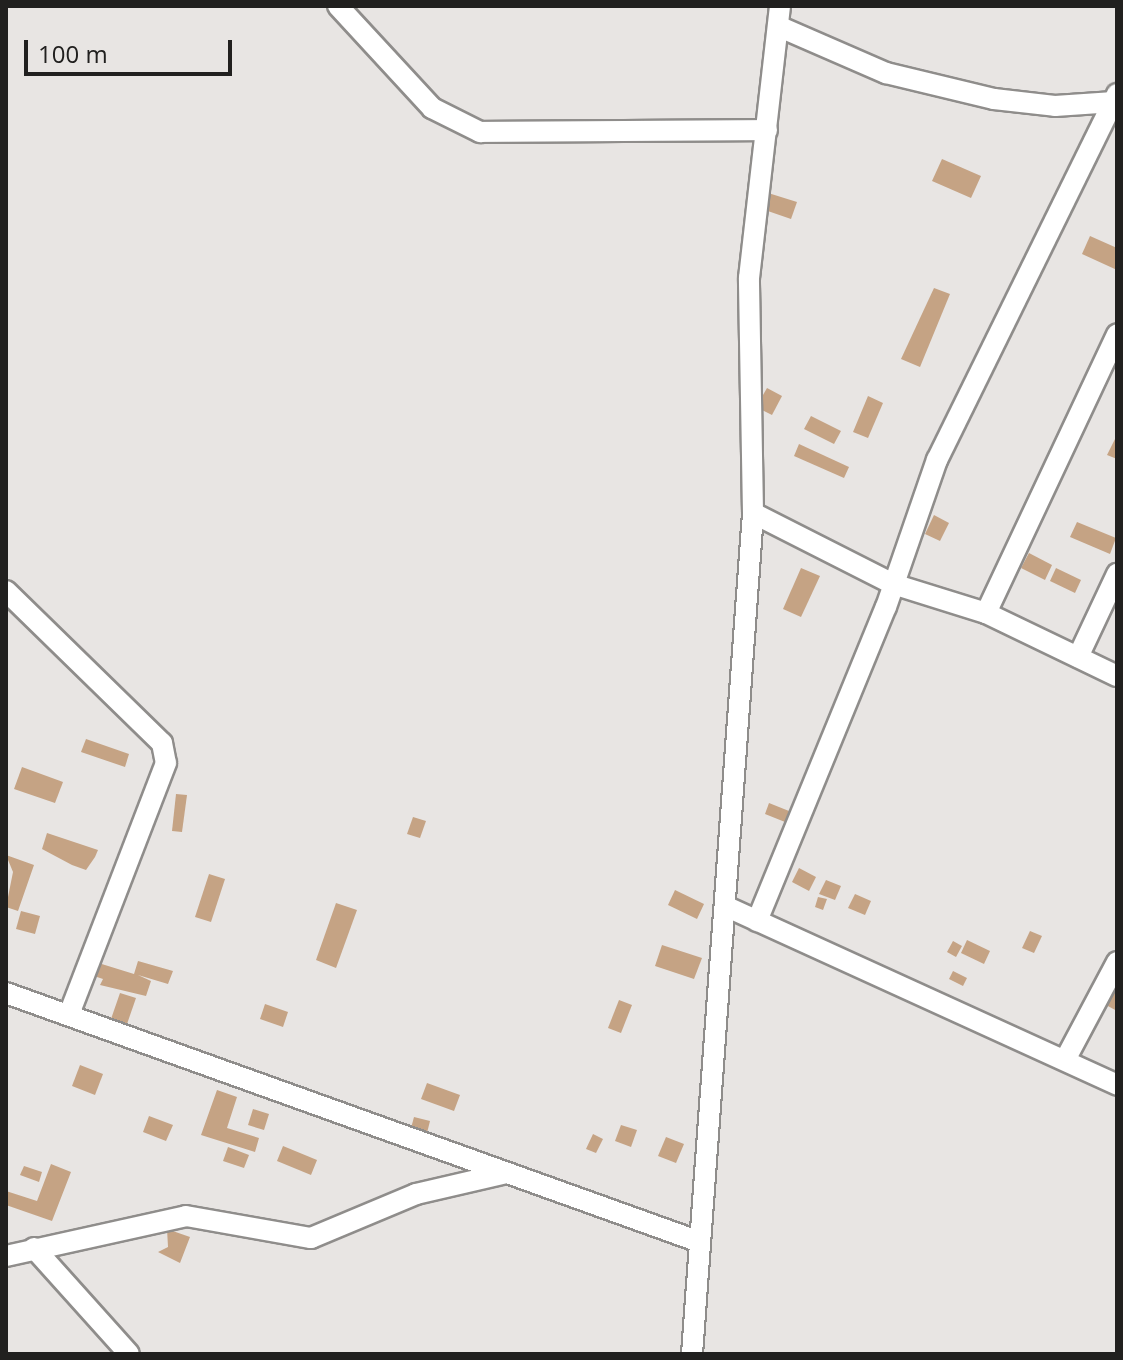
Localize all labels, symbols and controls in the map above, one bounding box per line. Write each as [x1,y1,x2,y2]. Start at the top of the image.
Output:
scale bar [28,24,236,74]
text: 100 m [38,37,108,70]

